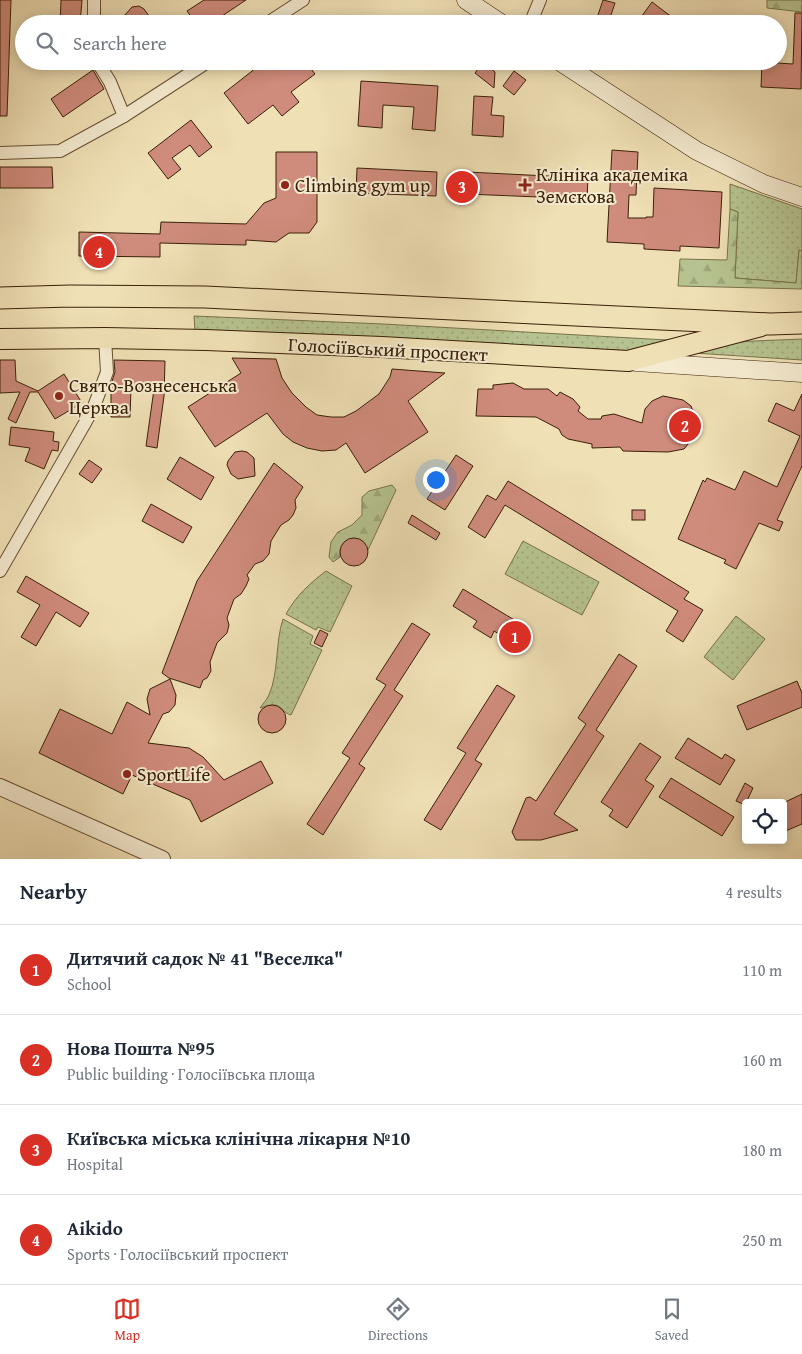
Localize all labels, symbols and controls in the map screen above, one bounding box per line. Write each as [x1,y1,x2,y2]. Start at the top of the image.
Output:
search box [15,15,787,70]
icon: search [33,29,61,57]
text: Search here [73,29,167,57]
place label: Клініка академіка Земскова [536,160,688,210]
pin: 3 [446,168,478,206]
place label: Climbing gym up [295,171,430,199]
marker: Клініка академіка Земскова [518,178,532,192]
marker: Climbing gym up [279,179,291,191]
pin: 4 [83,233,115,271]
street label: Голосіївський проспект [287,330,489,368]
place label: Свято-Вознесенська Церква [69,371,237,421]
marker: Свято-Вознесенська Церква [53,390,65,402]
pin: 2 [669,407,701,445]
your location [423,467,449,493]
pin: 1 [499,618,531,656]
place label: SportLife [137,760,210,788]
marker: SportLife [121,768,133,780]
map controls [742,799,787,844]
button: locate [742,799,787,844]
text: Nearby [20,876,87,907]
text: 4 results [725,880,782,904]
text: Дитячий садок № 41 "Веселка" [67,944,343,972]
text: 1 [32,958,40,982]
text: 110 m [742,958,782,982]
text: School [67,972,111,996]
text: Нова Пошта №95 [67,1034,215,1062]
text: 2 [32,1048,40,1072]
text: 160 m [742,1048,782,1072]
text: Public building · Голосіївська площа [67,1062,315,1086]
text: Київська міська клінічна лікарня №10 [67,1124,410,1152]
text: 3 [32,1138,40,1162]
text: 180 m [742,1138,782,1162]
text: Hospital [67,1152,123,1176]
text: Aikido [67,1214,123,1242]
text: 4 [32,1228,40,1252]
text: 250 m [742,1228,782,1252]
text: Sports · Голосіївський проспект [67,1242,288,1266]
tab: Map [113,1295,141,1345]
tab: Directions [368,1295,428,1345]
tab: Saved [655,1295,689,1345]

